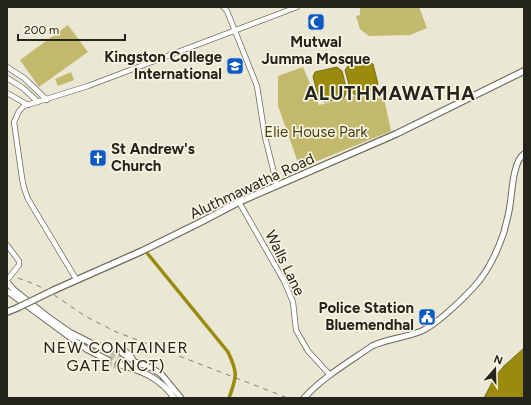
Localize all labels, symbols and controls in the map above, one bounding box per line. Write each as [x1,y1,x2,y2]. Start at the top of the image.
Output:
mosque icon: Mutwal Jumma Mosque [306,12,326,32]
scale bar [18,16,125,42]
text: 200 m [24,23,59,37]
place label: Mutwal Jumma Mosque [262,33,371,68]
place label: Kingston College International [104,48,223,83]
school or university icon: Kingston College International [225,56,245,76]
district label: ALUTHMAWATHA [304,82,476,105]
park label: Elie House Park [264,123,368,141]
place label: St Andrew's Church [111,140,195,175]
church icon: St Andrew's Church [88,148,108,168]
street label: Aluthmawatha Road [187,149,317,223]
street label: Walls Lane [261,227,309,299]
place label: Police Station Bluemendhal [319,299,414,334]
public building icon: Police Station Bluemendhal [417,307,437,327]
district label: NEW CONTAINER GATE (NCT) [43,338,189,375]
north arrow [475,349,515,389]
text: N [492,353,504,368]

